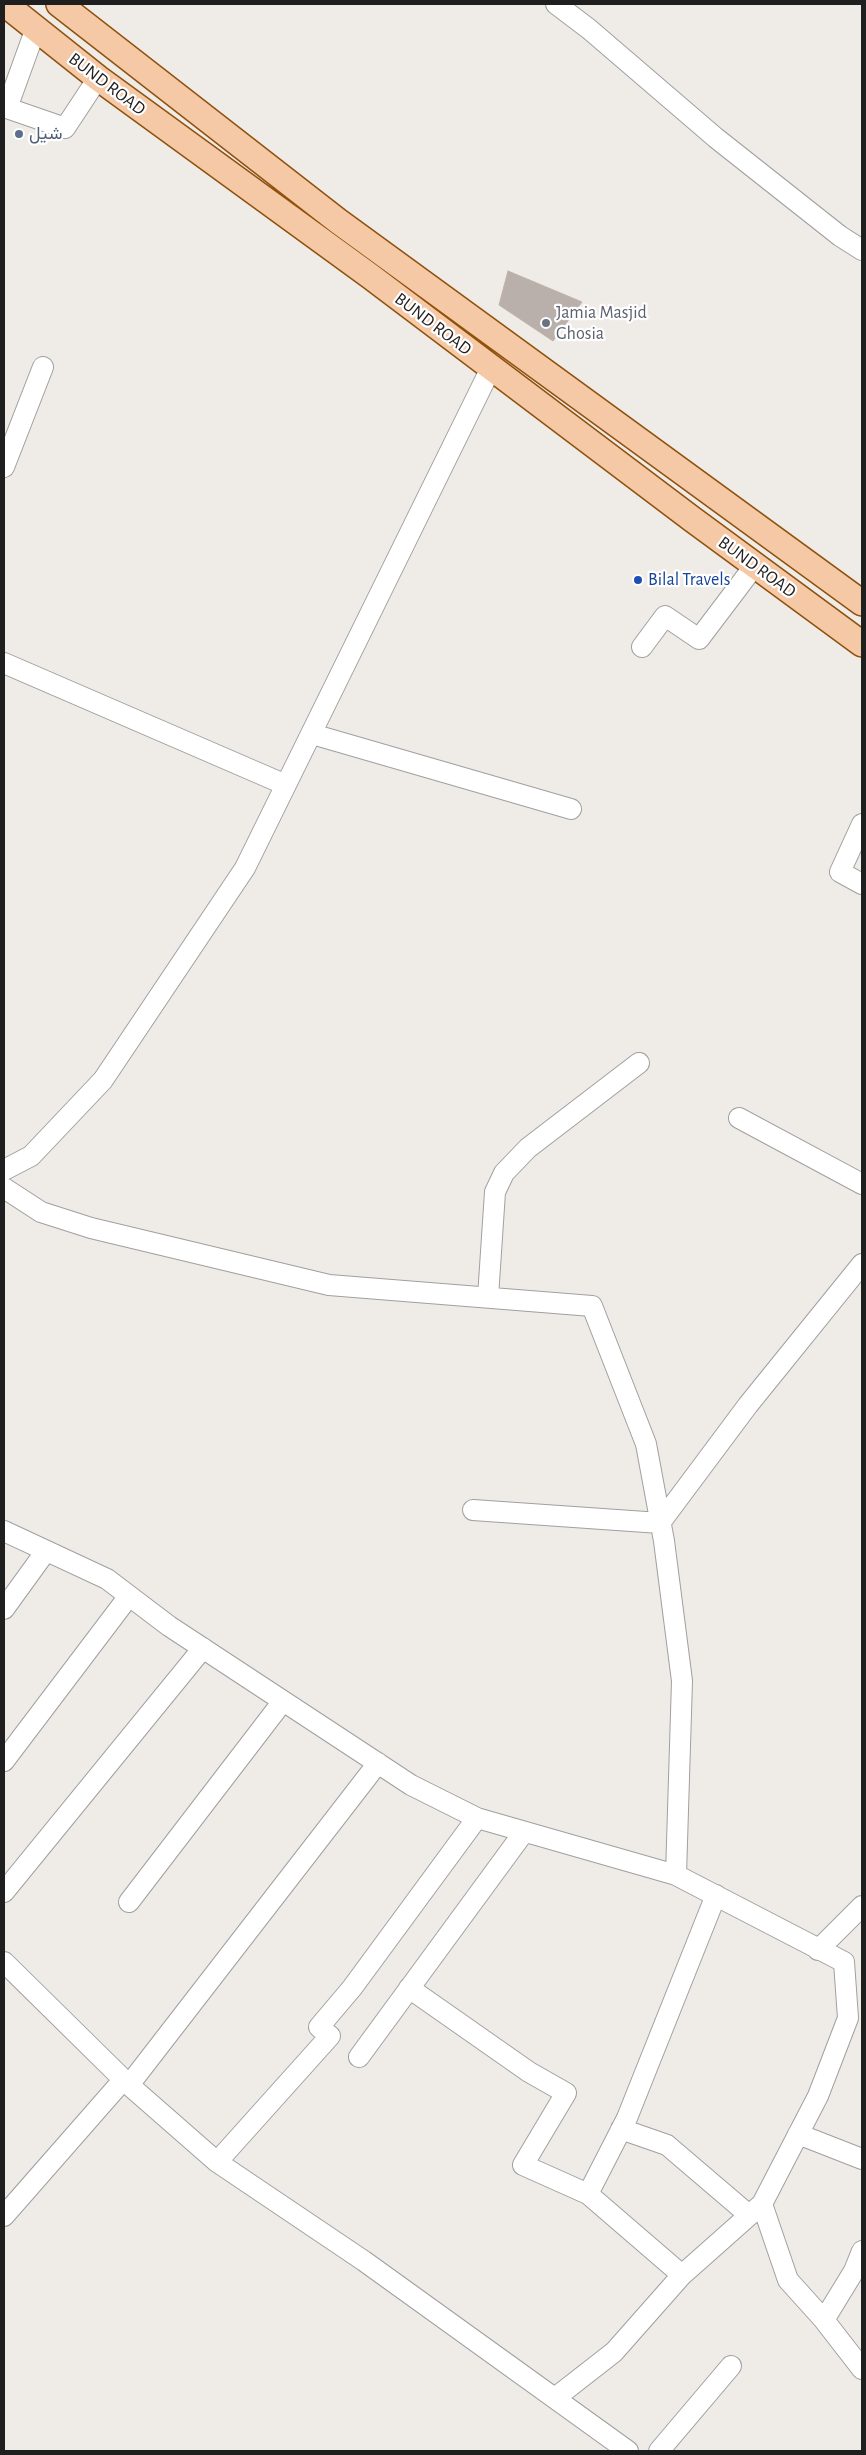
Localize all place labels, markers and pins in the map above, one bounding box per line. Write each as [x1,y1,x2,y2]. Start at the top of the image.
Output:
place label: شیل [29,123,62,145]
marker: شیل [13,128,25,140]
place label: Jamia Masjid Ghosia [556,302,647,344]
marker: Jamia Masjid Ghosia [540,317,552,329]
place label: Bilal Travels [648,569,730,591]
marker: Bilal Travels [632,574,644,586]

